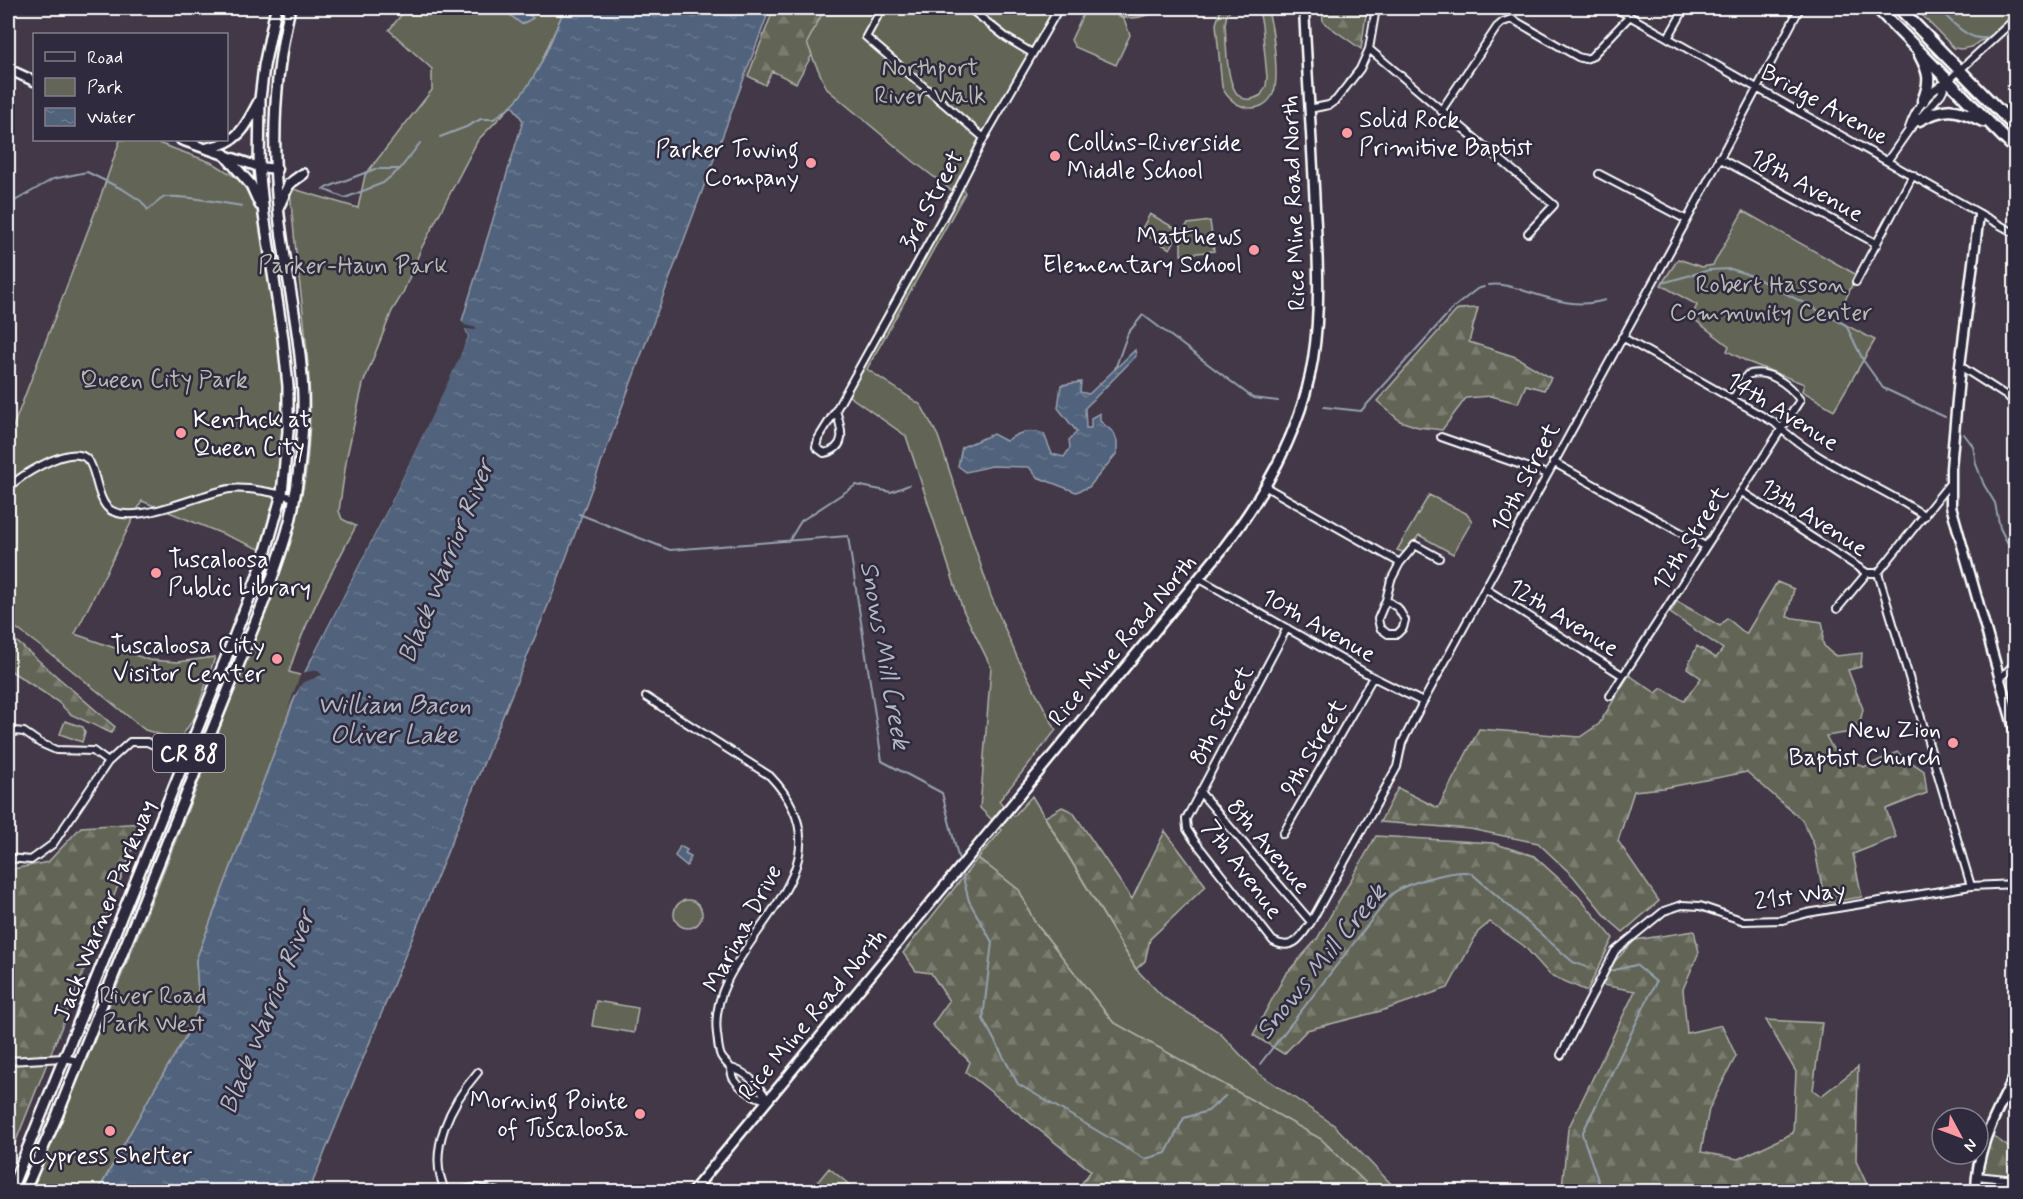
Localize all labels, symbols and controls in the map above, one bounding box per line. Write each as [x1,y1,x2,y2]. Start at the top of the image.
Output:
legend [33,33,228,141]
text: Road [87,46,123,70]
park label: Northport River Walk [874,53,986,112]
street label: Bridge Avenue [1755,57,1894,153]
text: Park [87,76,123,100]
street label: Rice Mine Road North [1275,95,1314,311]
place label: Solid Rock Primitive Baptist [1359,105,1533,164]
text: Water [87,106,136,130]
marker: Solid Rock Primitive Baptist [1340,126,1354,140]
place label: Collins-Riverside Middle School [1067,128,1242,187]
place label: Parker Towing Company [655,135,799,194]
street label: 18th Avenue [1744,142,1869,230]
street label: 3rd Street [893,145,972,256]
marker: Collins-Riverside Middle School [1048,149,1062,163]
marker: Parker Towing Company [804,156,818,170]
place label: Matthews Elementary School [1043,222,1242,281]
marker: Matthews Elementary School [1247,243,1261,257]
park label: Parker-Haun Park [258,251,448,282]
park label: Robert Hasson Community Center [1669,270,1873,329]
park label: Queen City Park [80,365,248,396]
street label: 14th Avenue [1720,365,1845,459]
place label: Kentuck at Queen City [193,405,311,464]
street label: 10th Street [1484,417,1568,538]
marker: Kentuck at Queen City [174,426,188,440]
water label: Black Warrior River [391,452,504,668]
street label: 13th Avenue [1753,472,1873,565]
street label: 12th Street [1646,481,1737,597]
place label: Tuscaloosa Public Library [168,545,311,604]
street label: Rice Mine Road North [1042,548,1204,733]
water label: Snows Mill Creek [851,559,918,754]
marker: Tuscaloosa Public Library [149,566,163,580]
street label: 12th Avenue [1502,572,1625,665]
street label: 10th Avenue [1255,582,1381,671]
place label: Tuscaloosa City Visitor Center [110,631,265,690]
marker: Tuscaloosa City Visitor Center [270,652,284,666]
street label: 8th Street [1183,660,1262,771]
water label: William Bacon Oliver Lake [317,689,471,753]
street label: 9th Street [1274,694,1355,802]
place label: New Zion Baptist Church [1789,715,1941,774]
road number: CR 88 [153,734,225,772]
marker: New Zion Baptist Church [1946,736,1960,750]
street label: 8th Avenue [1219,793,1317,901]
street label: Jack Warner Parkway [47,795,164,1026]
street label: 7th Avenue [1194,814,1289,926]
street label: Marina Drive [697,859,790,998]
street label: 21st Way [1753,875,1848,918]
water label: Snows Mill Creek [1248,876,1396,1047]
water label: Black Warrior River [212,903,325,1119]
street label: Rice Mine Road North [732,922,894,1107]
park label: River Road Park West [99,981,207,1040]
place label: Morning Pointe of Tuscaloosa [470,1086,629,1145]
north arrow [1930,1106,1990,1166]
marker: Morning Pointe of Tuscaloosa [633,1107,647,1121]
marker: Cypress Shelter [103,1124,117,1138]
text: N [1959,1134,1982,1156]
place label: Cypress Shelter [28,1141,192,1172]

